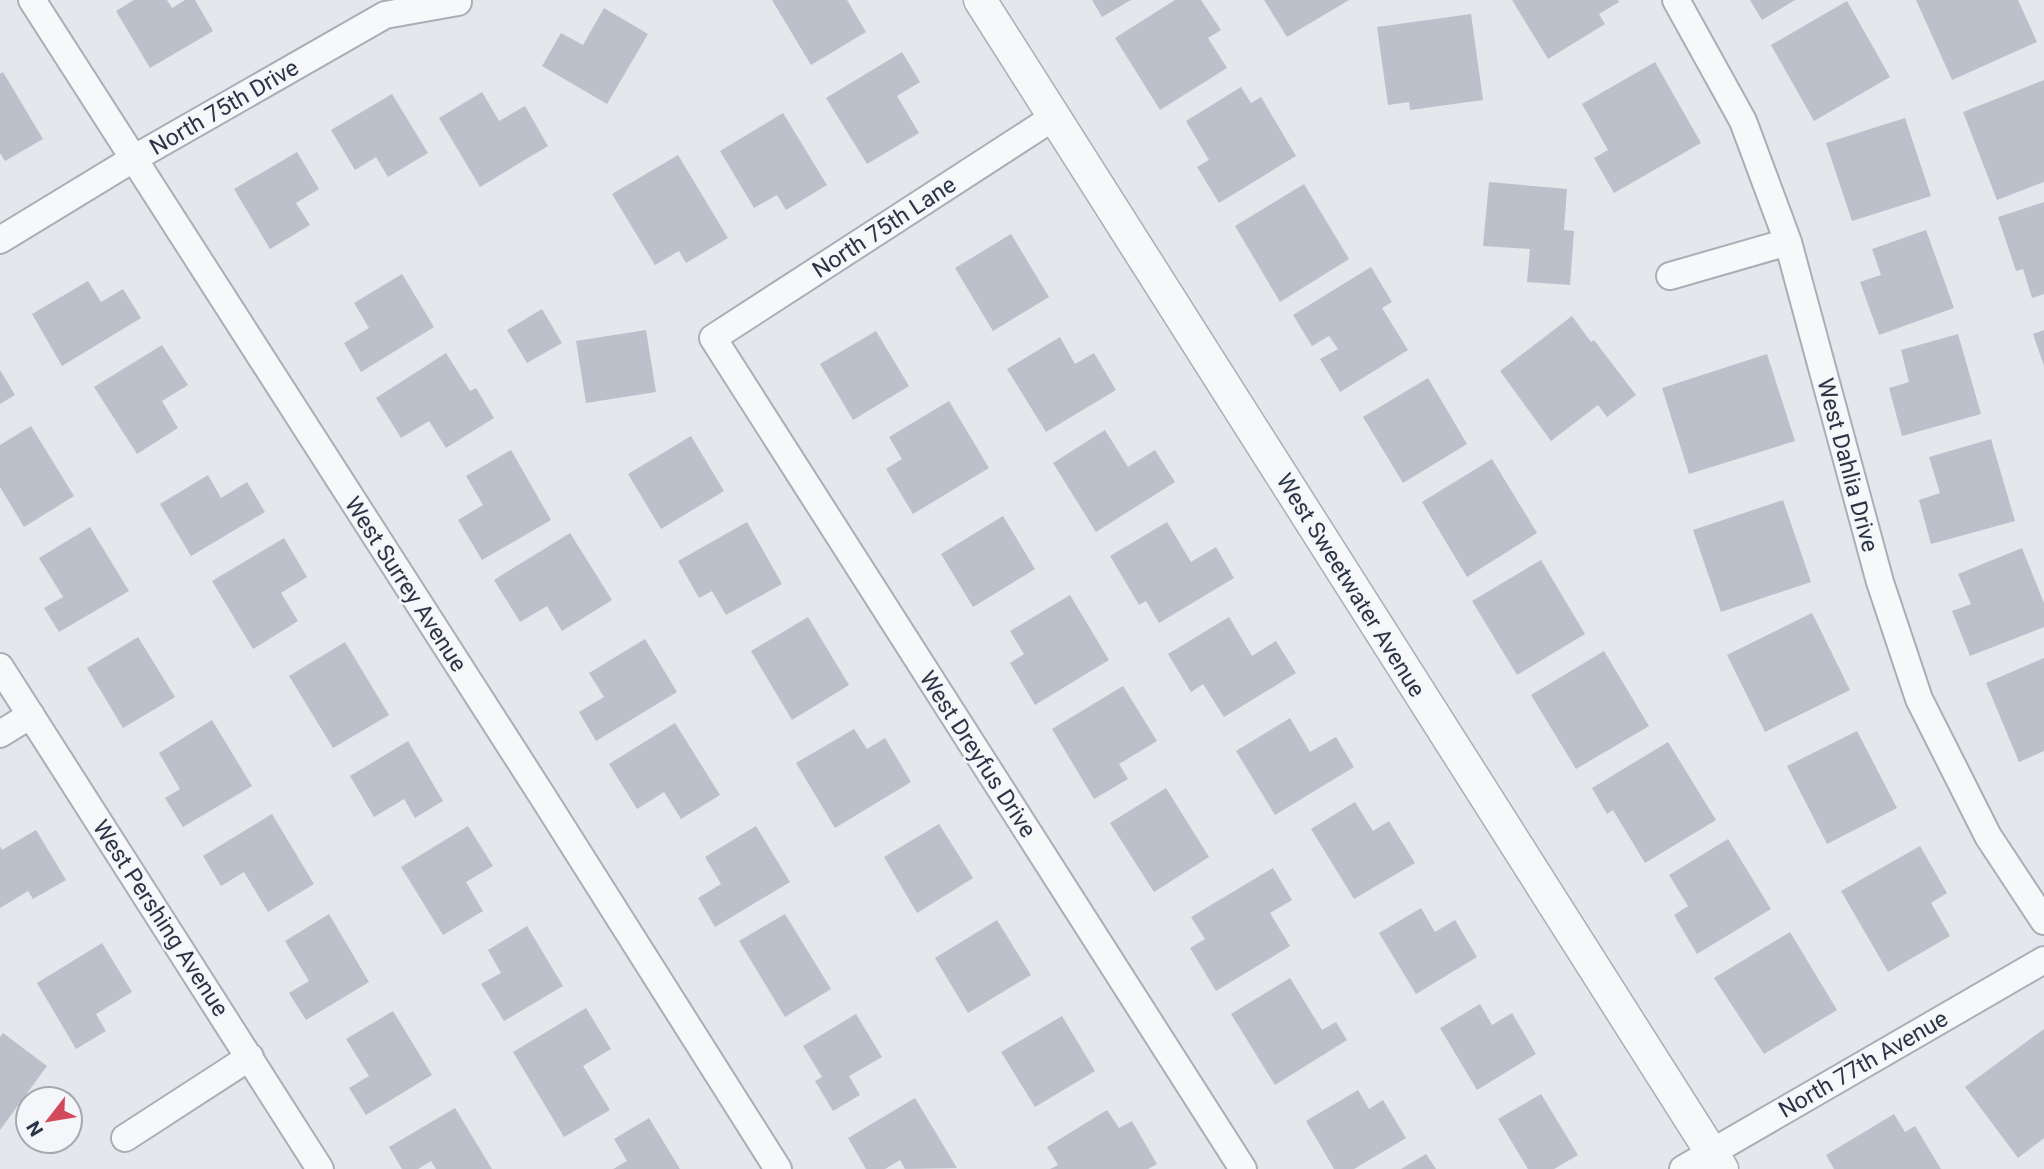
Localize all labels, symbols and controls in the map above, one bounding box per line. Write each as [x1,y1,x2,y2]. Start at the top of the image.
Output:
street label: North 75th Drive [145,54,303,161]
street label: North 75th Lane [808,171,961,284]
street label: West Dahlia Drive [1811,375,1884,555]
street label: West Sweetwater Avenue [1271,469,1431,702]
street label: West Surrey Avenue [339,492,472,677]
street label: West Dreyfus Drive [914,666,1041,843]
street label: West Pershing Avenue [87,815,234,1021]
street label: North 77th Avenue [1774,1005,1953,1124]
north arrow [14,1085,84,1155]
text: N [22,1117,48,1140]

